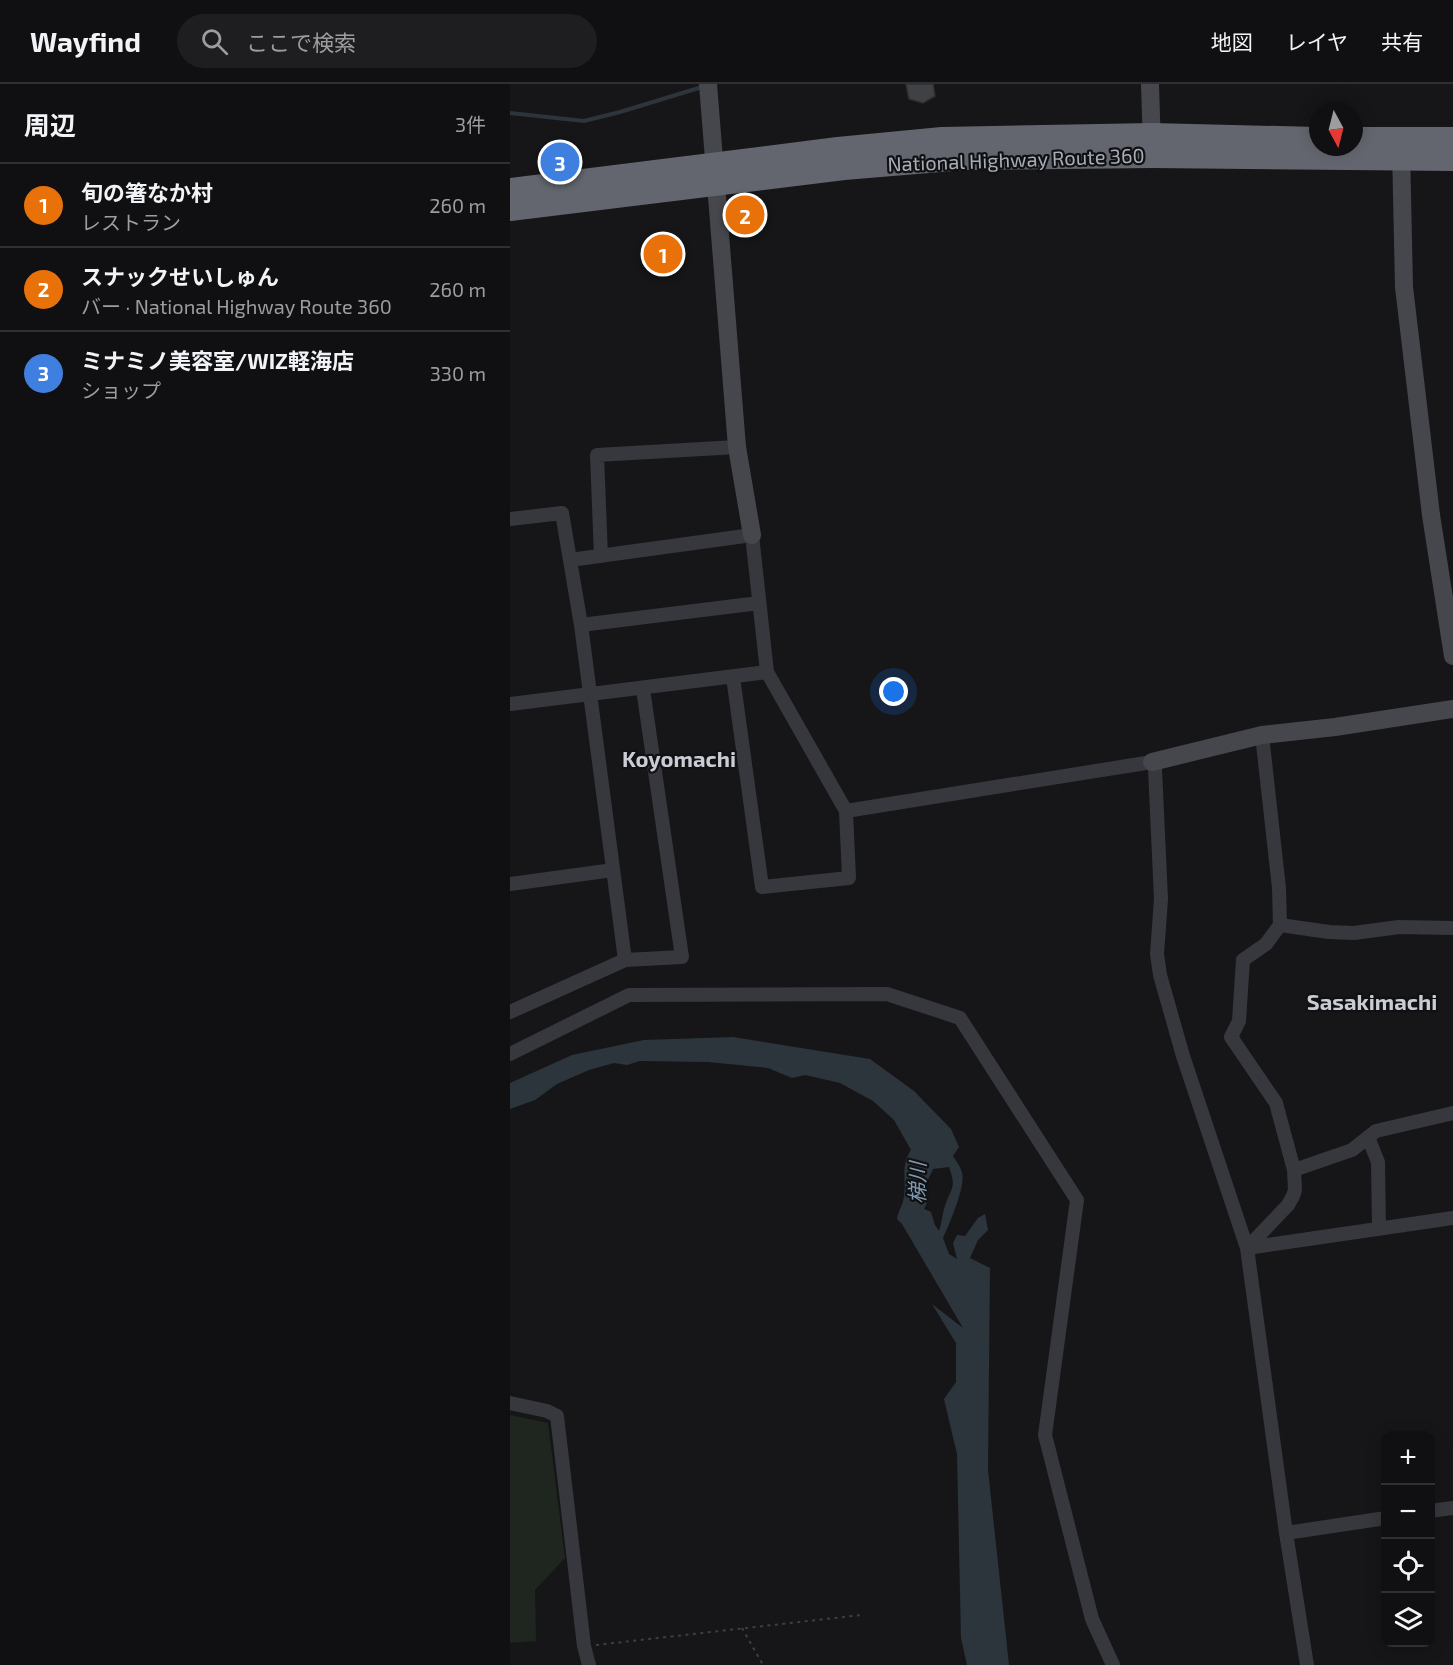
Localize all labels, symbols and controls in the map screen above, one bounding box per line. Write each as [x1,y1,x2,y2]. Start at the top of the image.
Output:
search box [177,14,597,68]
text: Wayfind [30,24,141,58]
icon: search [198,25,231,58]
text: ここで検索 [246,29,356,55]
text: 地図 [1211,29,1253,54]
text: レイヤ [1286,29,1348,54]
text: 共有 [1381,29,1423,54]
north arrow [1309,102,1363,156]
text: 周辺 [24,109,76,140]
text: 3件 [455,112,486,136]
pin: 3 [541,140,580,184]
street label: National Highway Route 360 [887,143,1145,175]
text: 旬の箸なか村 [81,179,213,205]
pin: 2 [726,192,764,238]
text: 1 [39,193,48,217]
text: 260 m [429,193,486,217]
text: レストラン [81,210,181,234]
pin: 1 [644,232,682,276]
text: スナックせいしゅん [81,263,279,289]
text: 2 [38,277,49,301]
text: 260 m [429,277,486,301]
text: バー · National Highway Route 360 [81,294,392,318]
text: ミナミノ美容室/WIZ軽海店 [81,347,354,373]
text: 3 [38,361,49,385]
text: 330 m [430,361,486,385]
text: ショップ [81,378,161,402]
your location [879,677,908,706]
district label: Koyomachi [622,745,736,772]
district label: Sasakimachi [1307,988,1437,1014]
water label: 梯川 [904,1160,929,1204]
map controls [1381,1431,1435,1647]
button: + [1381,1431,1435,1485]
button: − [1381,1485,1435,1539]
button: locate [1381,1539,1435,1593]
button: layers [1381,1593,1435,1647]

